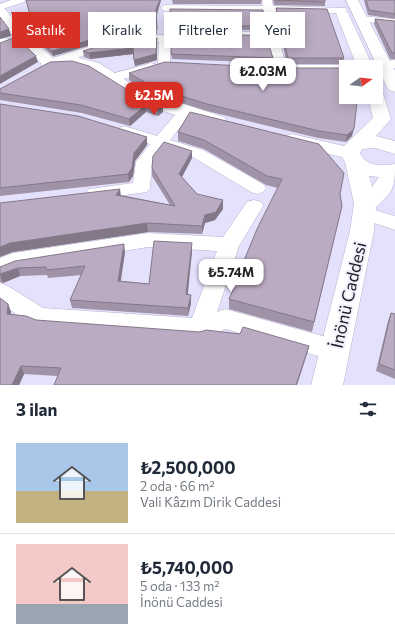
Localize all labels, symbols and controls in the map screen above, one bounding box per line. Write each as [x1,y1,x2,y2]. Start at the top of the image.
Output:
chip: Satılık [12,12,80,48]
chip: Kiralık [88,12,156,48]
chip: Filtreler [164,12,242,48]
chip: Yeni [250,12,305,48]
pin: ₺2.03M [230,58,296,92]
north arrow [339,60,383,104]
map controls [339,60,383,104]
text: ₺2.03M [239,63,287,79]
pin: ₺2.5M [126,82,182,116]
text: ₺2.5M [134,87,174,103]
street label: İnönü Caddesi [326,240,370,350]
pin: ₺5.74M [198,259,264,293]
text: ₺5.74M [208,264,254,280]
icon: filters [357,398,379,420]
text: 3 ilan [16,399,57,420]
text: ₺2,500,000 [140,457,236,478]
icon: home [48,459,96,507]
text: 2 oda · 66 m² [140,478,215,494]
text: Vali Kâzım Dirik Caddesi [140,494,281,510]
text: ₺5,740,000 [140,557,234,578]
icon: home [48,560,96,608]
text: 5 oda · 133 m² [140,578,220,594]
text: İnönü Caddesi [140,594,223,610]

